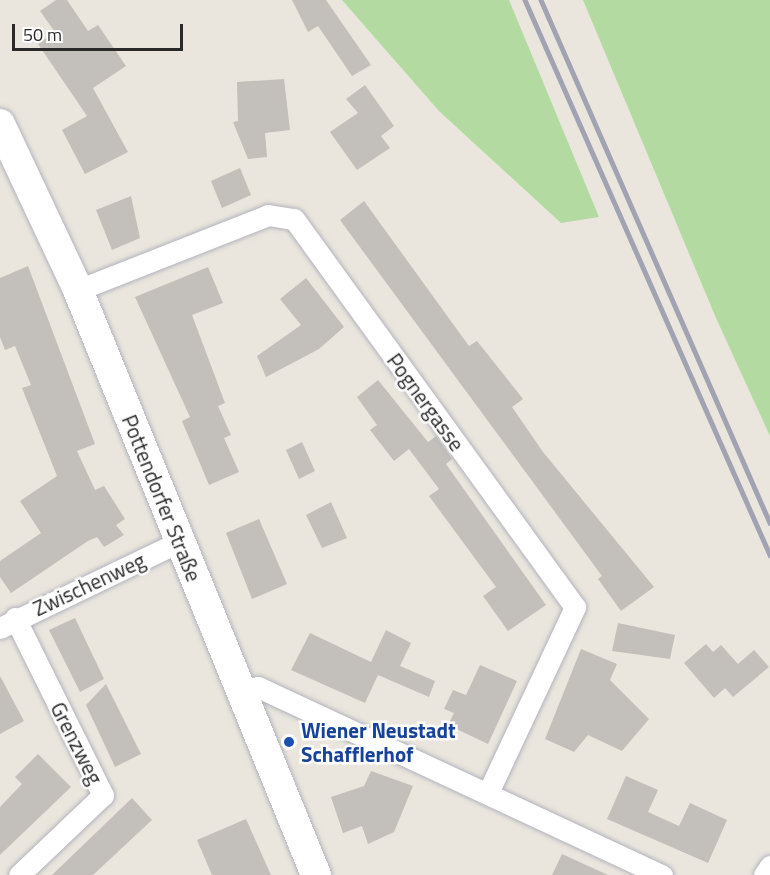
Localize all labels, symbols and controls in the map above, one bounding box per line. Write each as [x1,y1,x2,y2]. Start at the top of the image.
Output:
scale bar [15,12,186,50]
text: 50 m [23,21,62,48]
street label: Pognergasse [382,348,470,456]
street label: Pottendorfer Straße [117,411,207,585]
street label: Zwischenweg [29,547,149,621]
street label: Grenzweg [46,698,108,788]
place label: Wiener Neustadt Schafflerhof [301,717,456,767]
marker: Wiener Neustadt Schafflerhof [282,735,296,749]

